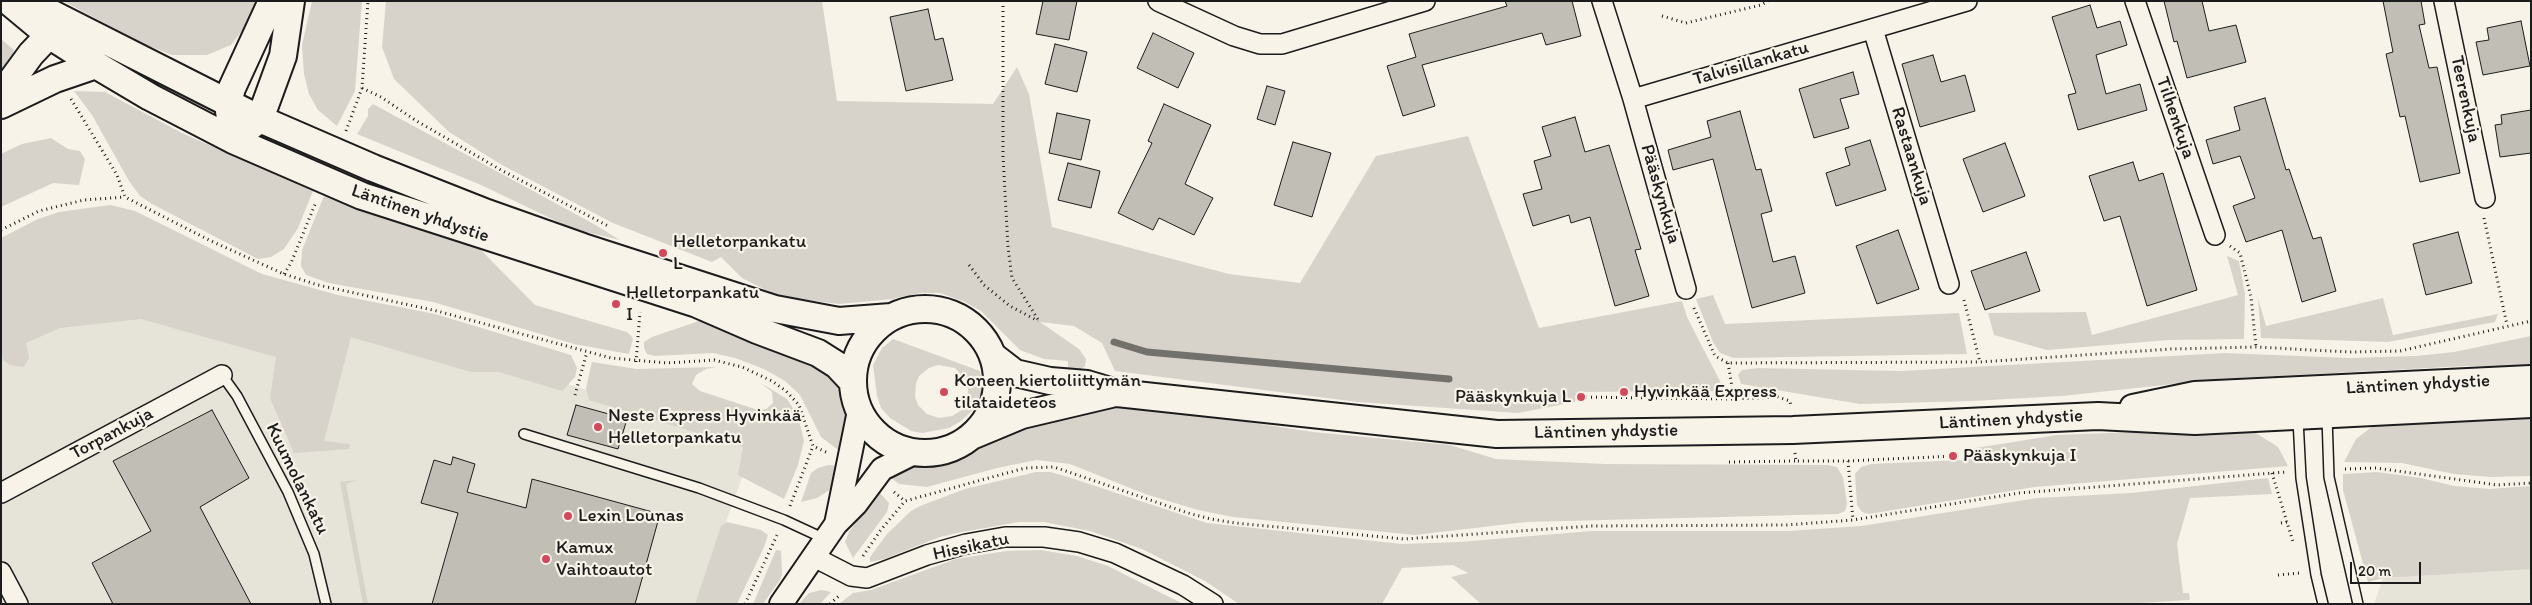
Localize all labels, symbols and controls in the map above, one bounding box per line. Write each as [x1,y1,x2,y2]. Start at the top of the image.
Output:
street label: Talvisillankatu [1690,37,1812,91]
street label: Teerenkuja [2445,54,2485,144]
street label: Tilhenkuja [2150,74,2200,162]
street label: Rastaankuja [1885,104,1937,208]
street label: Pääskynkuja [1635,142,1685,246]
street label: Läntinen yhdystie [348,180,492,248]
place label: Helletorpankatu L [673,231,806,275]
marker: Helletorpankatu L [657,247,669,259]
place label: Helletorpankatu I [626,282,759,326]
marker: Helletorpankatu I [610,298,622,310]
place label: Koneen kiertoliittymän tilataideteos [954,370,1141,414]
street label: Läntinen yhdystie [2345,370,2491,400]
place label: Hyvinkää Express [1634,381,1777,403]
marker: Koneen kiertoliittymän tilataideteos [938,386,950,398]
place label: Pääskynkuja L [1455,386,1571,408]
marker: Hyvinkää Express [1618,386,1630,398]
marker: Pääskynkuja L [1575,391,1587,403]
street label: Torpankuja [67,403,157,465]
place label: Neste Express Hyvinkää Helletorpankatu [608,405,802,449]
street label: Läntinen yhdystie [1938,405,2084,435]
street label: Läntinen yhdystie [1534,419,1678,445]
street label: Kuumolankatu [260,420,334,538]
marker: Neste Express Hyvinkää Helletorpankatu [592,421,604,433]
place label: Pääskynkuja I [1963,445,2077,467]
marker: Pääskynkuja I [1947,450,1959,462]
place label: Lexin Lounas [578,505,684,527]
marker: Lexin Lounas [562,510,574,522]
street label: Hissikatu [931,528,1011,566]
place label: Kamux Vaihtoautot [556,537,652,581]
scale bar [2352,552,2423,584]
marker: Kamux Vaihtoautot [540,553,552,565]
text: 20 m [2358,562,2391,580]

